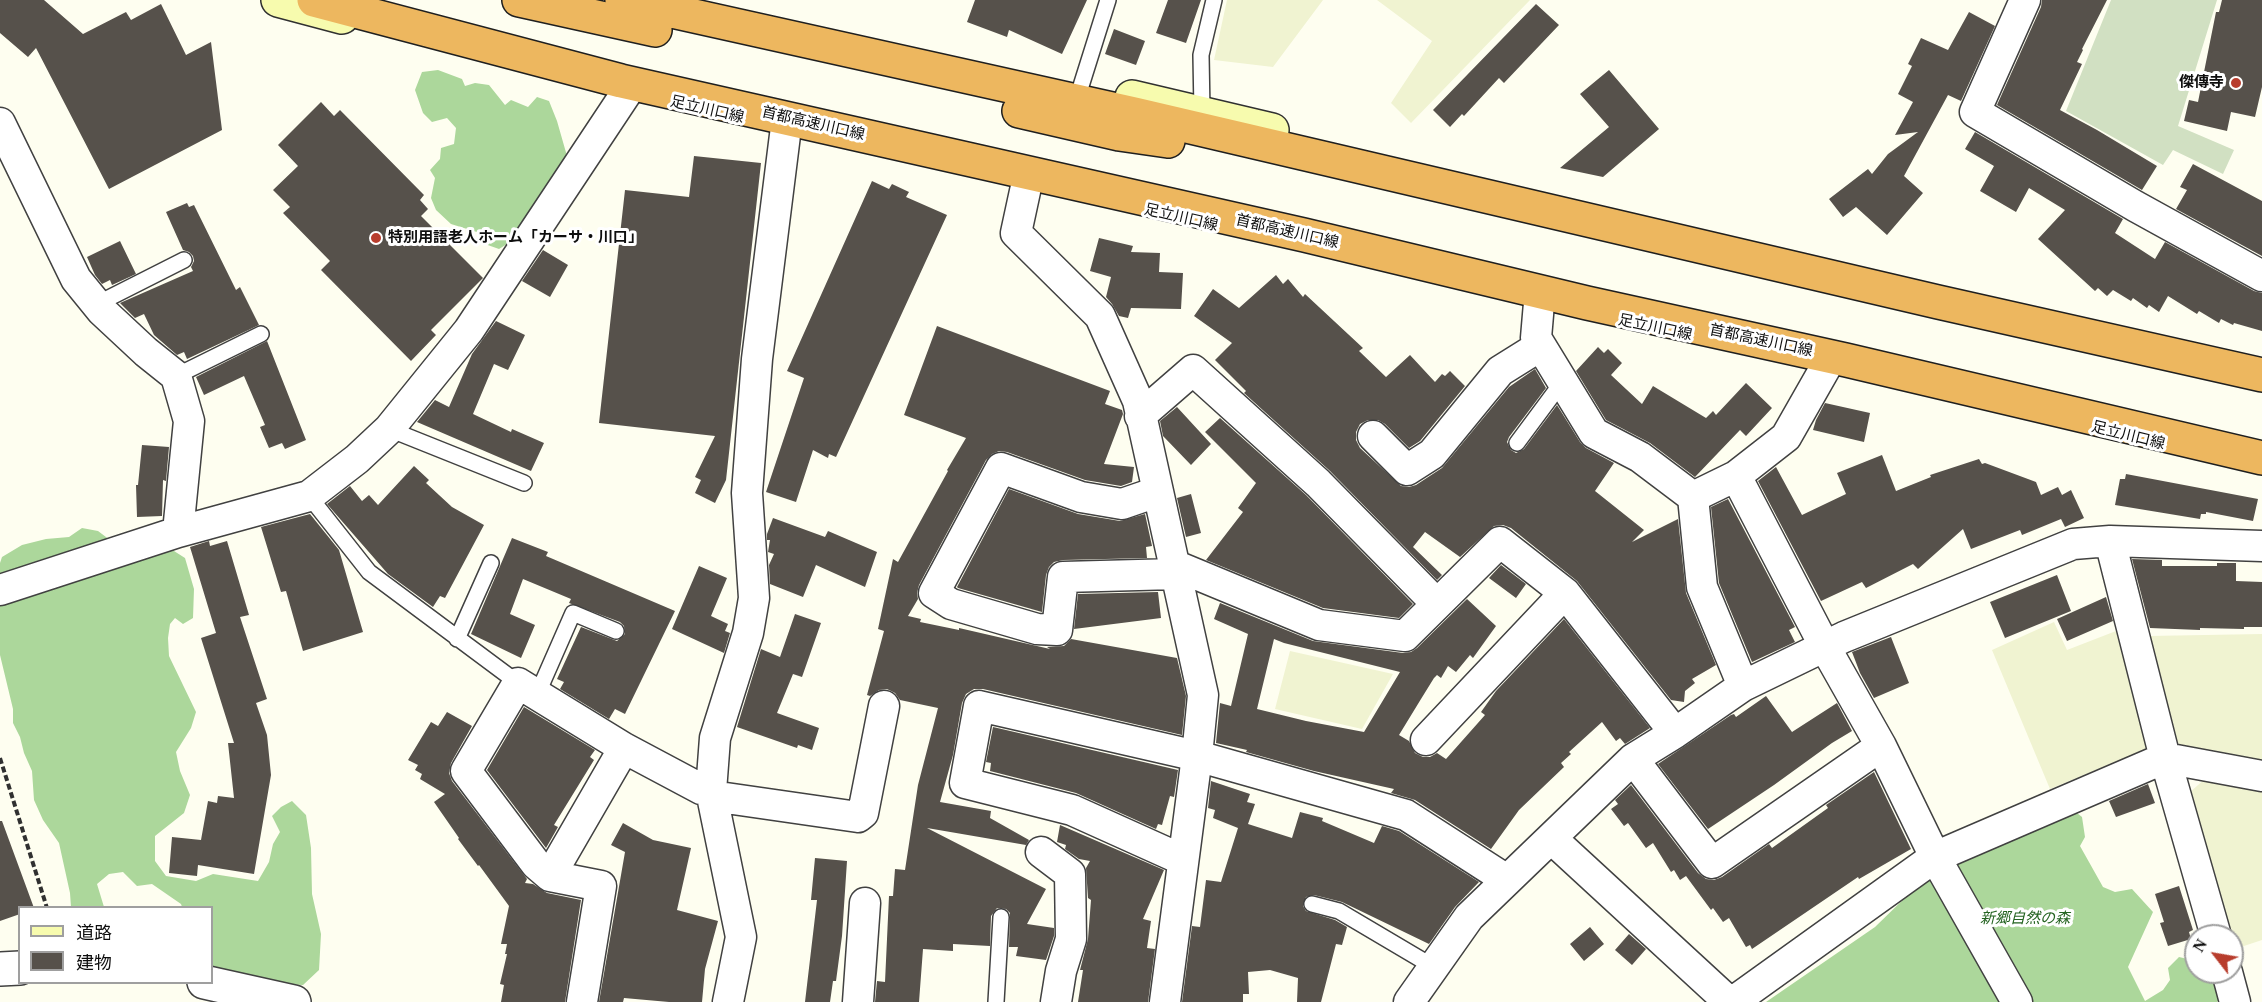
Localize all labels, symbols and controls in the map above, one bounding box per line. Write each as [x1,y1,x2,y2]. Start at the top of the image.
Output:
place label: 傑傳寺 [2179,74,2224,92]
marker: 傑傳寺 [2229,76,2243,90]
street label: 足立川口線 [668,93,746,127]
street label: 首都高速川口線 [760,103,866,145]
street label: 足立川口線 [1142,201,1220,235]
street label: 首都高速川口線 [1234,211,1340,253]
place label: 特別用語老人ホーム「カーサ・川口」 [388,229,643,247]
marker: 特別用語老人ホーム「カーサ・川口」 [369,231,383,245]
street label: 足立川口線 [1616,311,1694,345]
street label: 首都高速川口線 [1708,321,1814,361]
street label: 足立川口線 [2089,418,2167,454]
legend [18,906,213,984]
park label: 新郷自然の森 [1980,910,2070,928]
text: 道路 [76,923,112,943]
north arrow [2184,924,2244,984]
text: N [2190,936,2210,955]
text: 建物 [76,953,112,973]

